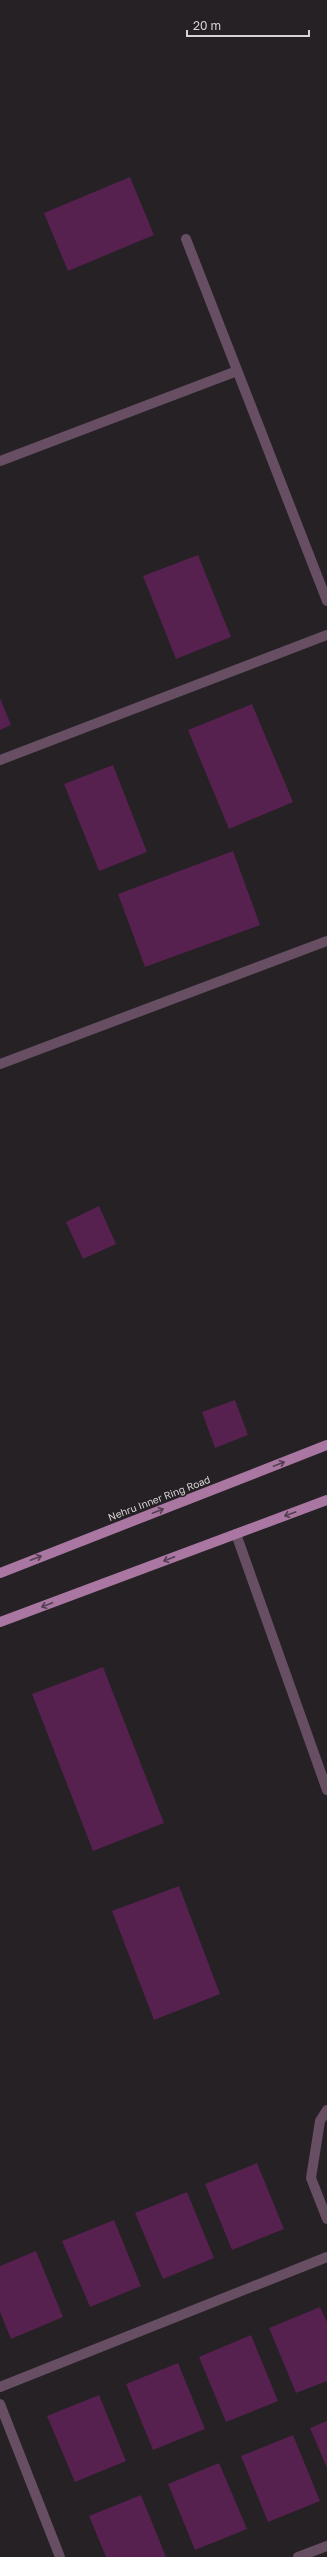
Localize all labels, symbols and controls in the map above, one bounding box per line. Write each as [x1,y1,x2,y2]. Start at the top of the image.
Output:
scale bar [187,12,309,38]
text: 20 m [193,18,221,33]
one-way arrow [272,1460,284,1468]
street label: Nehru Inner Ring Road [106,1473,212,1523]
one-way arrow [151,1507,163,1515]
one-way arrow [285,1510,297,1518]
one-way arrow [30,1554,42,1562]
one-way arrow [163,1556,175,1564]
one-way arrow [41,1601,53,1609]

